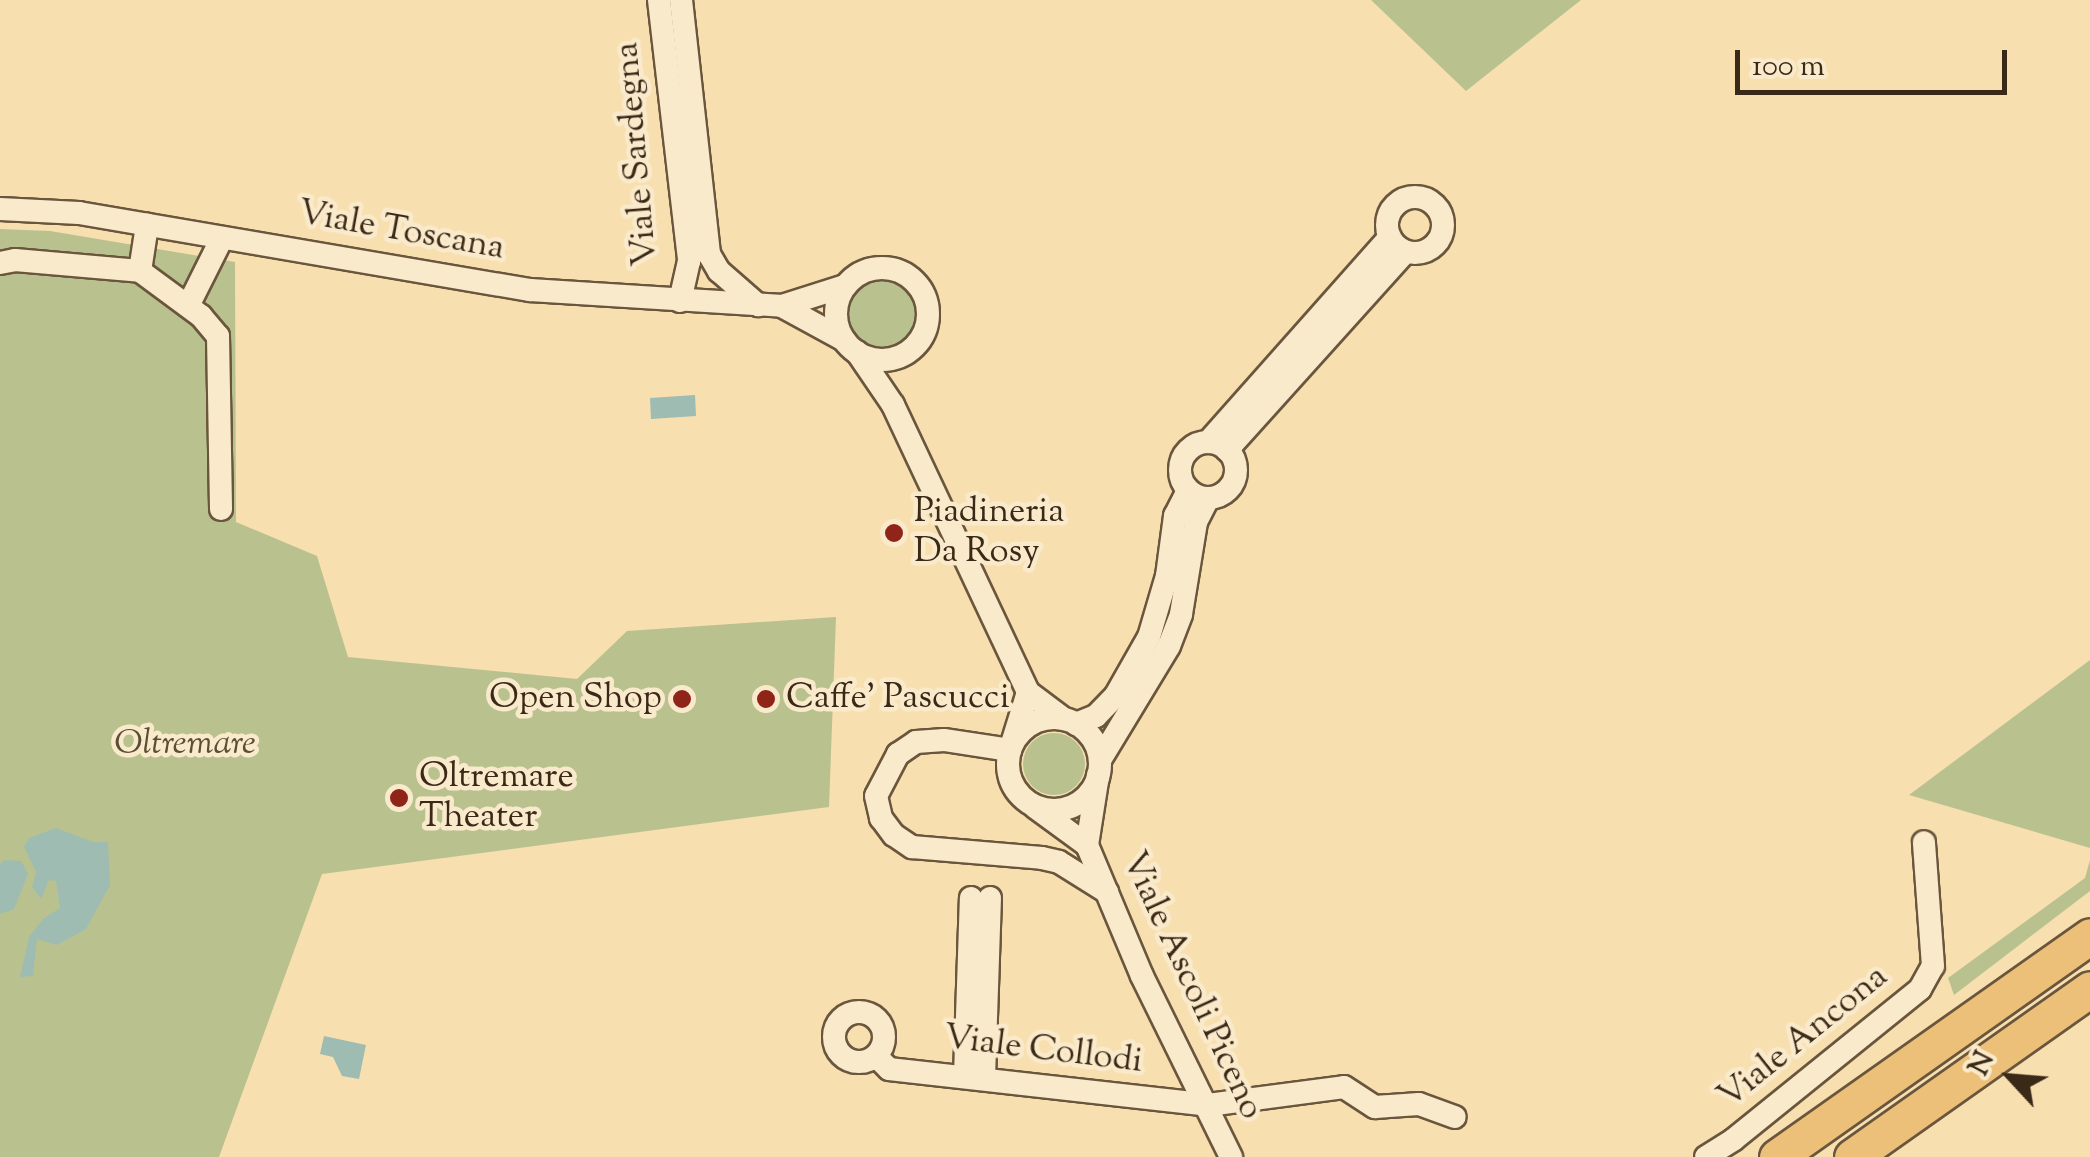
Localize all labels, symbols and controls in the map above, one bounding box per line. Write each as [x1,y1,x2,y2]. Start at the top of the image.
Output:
scale bar [1740,30,2012,92]
street label: Viale Sardegna [607,40,669,268]
text: 100 m [1752,46,1825,89]
street label: Viale Toscana [295,193,507,271]
place label: Piadineria Da Rosy [914,492,1064,574]
marker: Piadineria Da Rosy [883,522,905,544]
place label: Open Shop [489,678,662,720]
place label: Caffe' Pascucci [786,678,1010,720]
marker: Open Shop [671,688,693,710]
marker: Caffe' Pascucci [755,688,777,710]
park label: Oltremare [114,724,256,766]
place label: Oltremare Theater [419,757,574,839]
marker: Oltremare Theater [388,787,410,809]
street label: Viale Ascoli Piceno [1111,846,1271,1126]
street label: Viale Ancona [1711,957,1897,1119]
street label: Viale Collodi [941,1018,1145,1084]
north arrow [1960,1027,2060,1127]
text: N [1960,1045,2006,1083]

